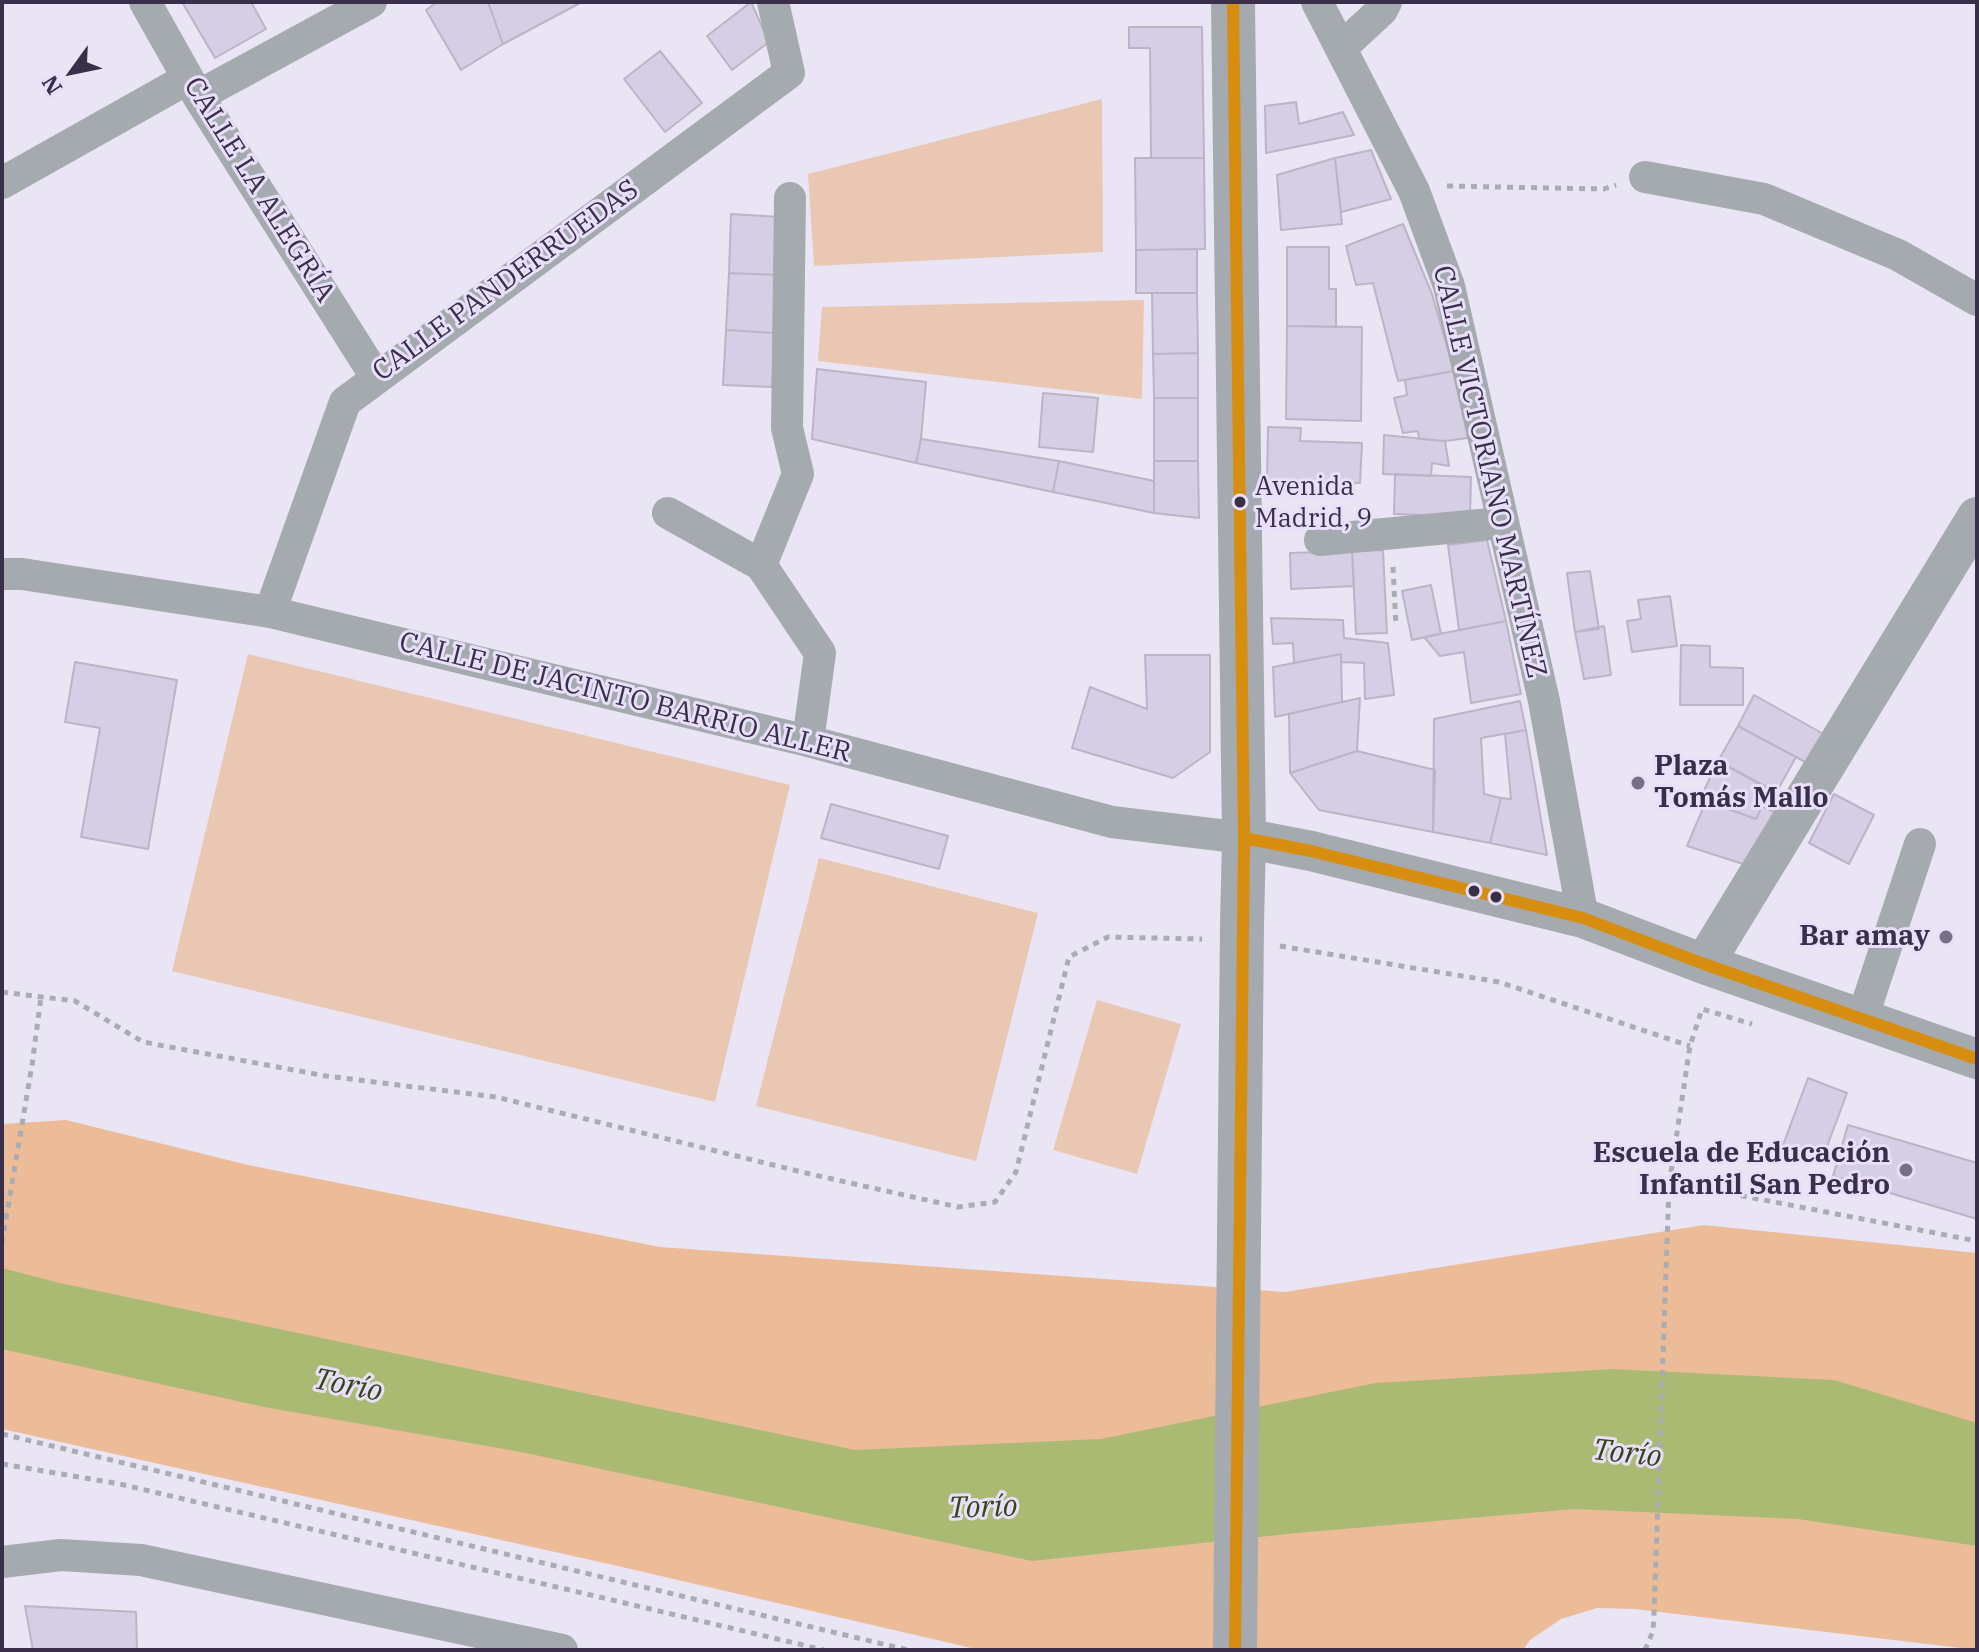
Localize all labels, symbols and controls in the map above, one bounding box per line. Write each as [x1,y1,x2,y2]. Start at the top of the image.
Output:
north arrow [32,32,112,112]
text: N [35,70,68,101]
street label: CALLE LA ALEGRÍA [176,71,342,309]
street label: CALLE PANDERRUEDAS [367,173,645,389]
street label: CALLE VICTORIANO MARTÍNEZ [1425,262,1553,682]
place label: Avenida Madrid, 9 [1255,471,1372,532]
marker: Avenida Madrid, 9 [1232,494,1248,510]
street label: CALLE DE JACINTO BARRIO ALLER [396,626,854,770]
place label: Plaza Tomás Mallo [1654,750,1828,816]
marker: Plaza Tomás Mallo [1629,774,1647,792]
unlabelled marker [1466,883,1482,899]
unlabelled marker [1488,889,1504,905]
place label: Bar amay [1799,920,1930,954]
marker: Bar amay [1937,928,1955,946]
place label: Escuela de Educación Infantil San Pedro [1593,1137,1890,1203]
marker: Escuela de Educación Infantil San Pedro [1897,1161,1915,1179]
water label: Torío [311,1362,385,1410]
water label: Torío [1591,1432,1663,1476]
water label: Torío [948,1489,1018,1527]

